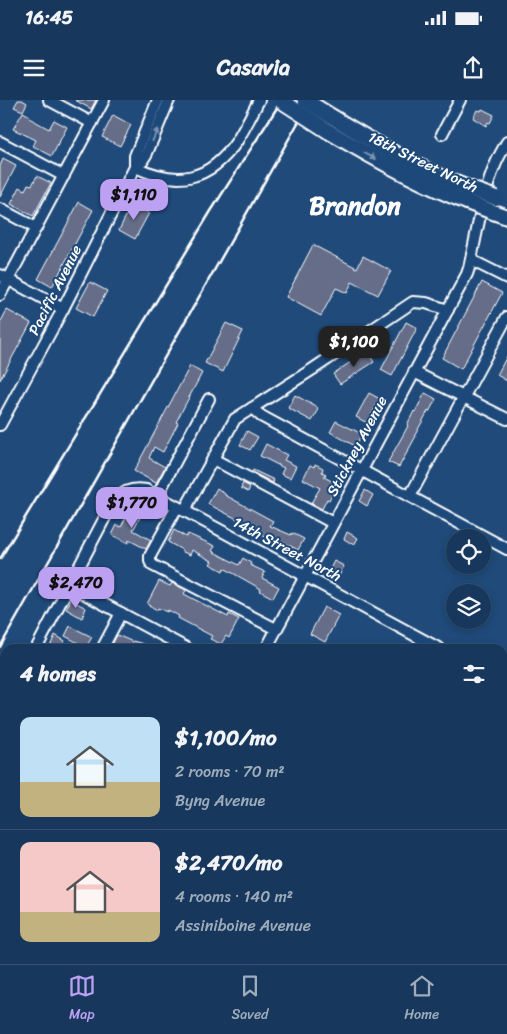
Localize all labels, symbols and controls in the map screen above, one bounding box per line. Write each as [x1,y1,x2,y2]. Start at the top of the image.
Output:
text: 16:45 [25,1,73,34]
text: Casavia [217,48,290,87]
icon: menu [20,54,48,82]
icon: share [459,54,487,82]
street label: 18th Street North [364,124,483,200]
one-way arrow [151,128,159,142]
one-way arrow [363,151,376,160]
pin: $1,110 [93,178,175,221]
text: $1,110 [111,180,157,209]
district label: Brandon [309,183,401,228]
street label: Pacific Avenue [21,240,89,340]
pin: $1,100 [313,326,395,368]
text: $1,100 [329,327,379,356]
street label: Stickney Avenue [319,391,395,501]
pin: $1,770 [91,486,173,529]
text: $1,770 [107,488,157,517]
street label: 14th Street North [228,509,346,589]
map controls [446,529,491,629]
button: locate [446,529,491,574]
pin: $2,470 [35,566,117,609]
text: $2,470 [49,568,103,597]
button: layers [446,584,491,629]
text: 4 homes [20,655,96,693]
icon: filters [460,660,488,688]
text: $1,100/mo [175,719,277,757]
icon: home [60,737,120,797]
text: 2 rooms · 70 m² [175,757,285,786]
text: Byng Avenue [175,786,265,815]
text: $2,470/mo [175,844,283,882]
icon: home [60,862,120,922]
text: 4 rooms · 140 m² [175,882,293,911]
text: Assiniboine Avenue [175,911,311,940]
tab: Map [68,972,96,1027]
tab: Saved [232,972,268,1027]
tab: Home [404,972,439,1027]

